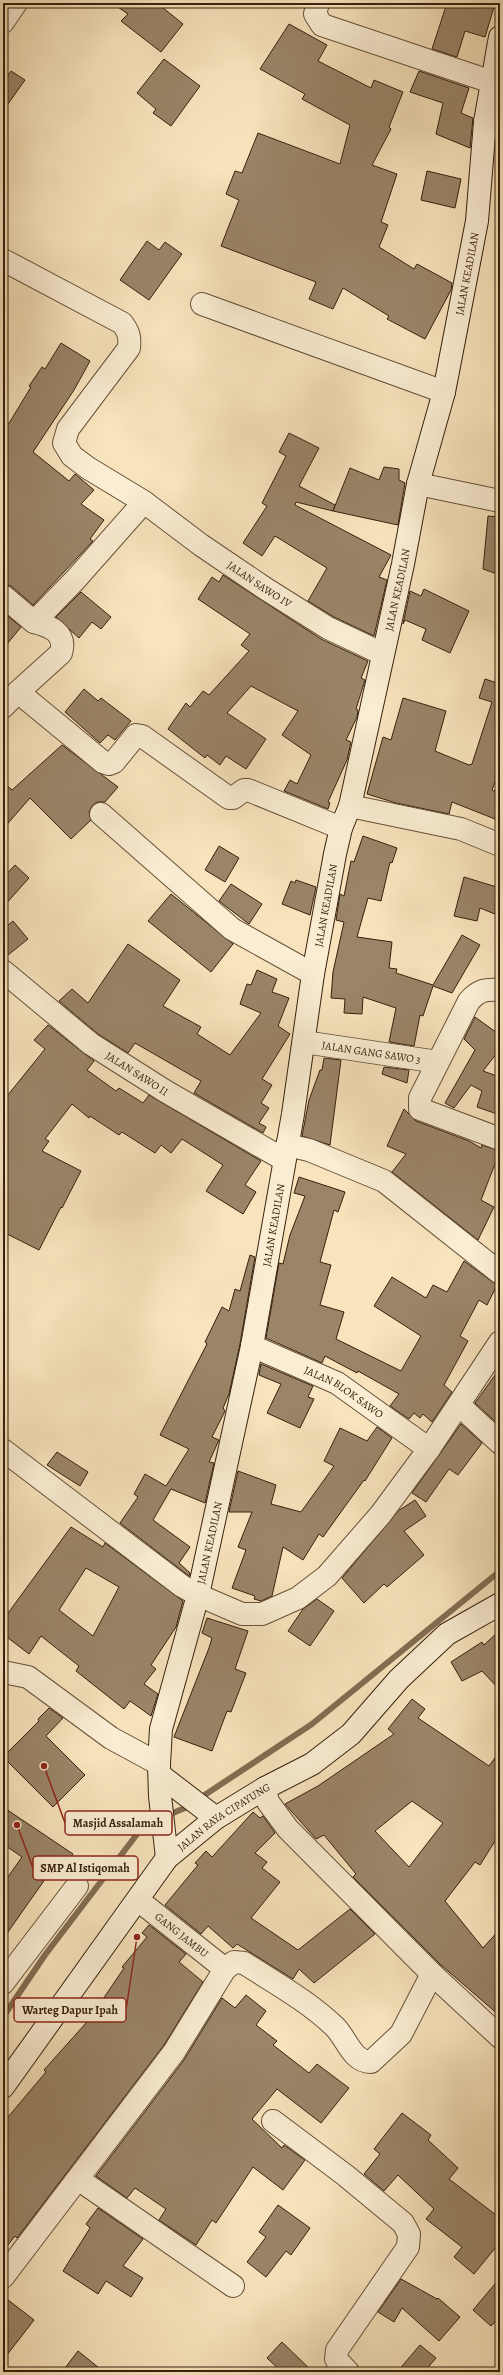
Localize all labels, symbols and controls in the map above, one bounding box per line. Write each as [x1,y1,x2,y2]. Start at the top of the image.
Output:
street label: JALAN KEADILAN [452,231,483,316]
street label: JALAN KEADILAN [381,547,414,633]
street label: JALAN SAWO IV [224,558,295,611]
street label: JALAN KEADILAN [311,863,341,948]
street label: JALAN GANG SAWO 3 [321,1038,422,1067]
street label: JALAN SAWO II [103,1048,171,1099]
street label: JALAN KEADILAN [259,1182,289,1268]
street label: JALAN BLOK SAWO [302,1363,387,1422]
street label: JALAN KEADILAN [194,1500,226,1586]
street label: JALAN RAYA CIPAYUNG [174,1780,273,1855]
callout: Masjid Assalamah [65,1811,172,1835]
text: Masjid Assalamah [73,1815,164,1831]
callout: SMP Al Istiqomah [33,1856,138,1880]
text: SMP Al Istiqomah [40,1860,130,1876]
street label: GANG JAMBU [152,1909,212,1961]
callout: Warteg Dapur Ipah [14,1998,126,2022]
text: Warteg Dapur Ipah [21,2002,119,2018]

